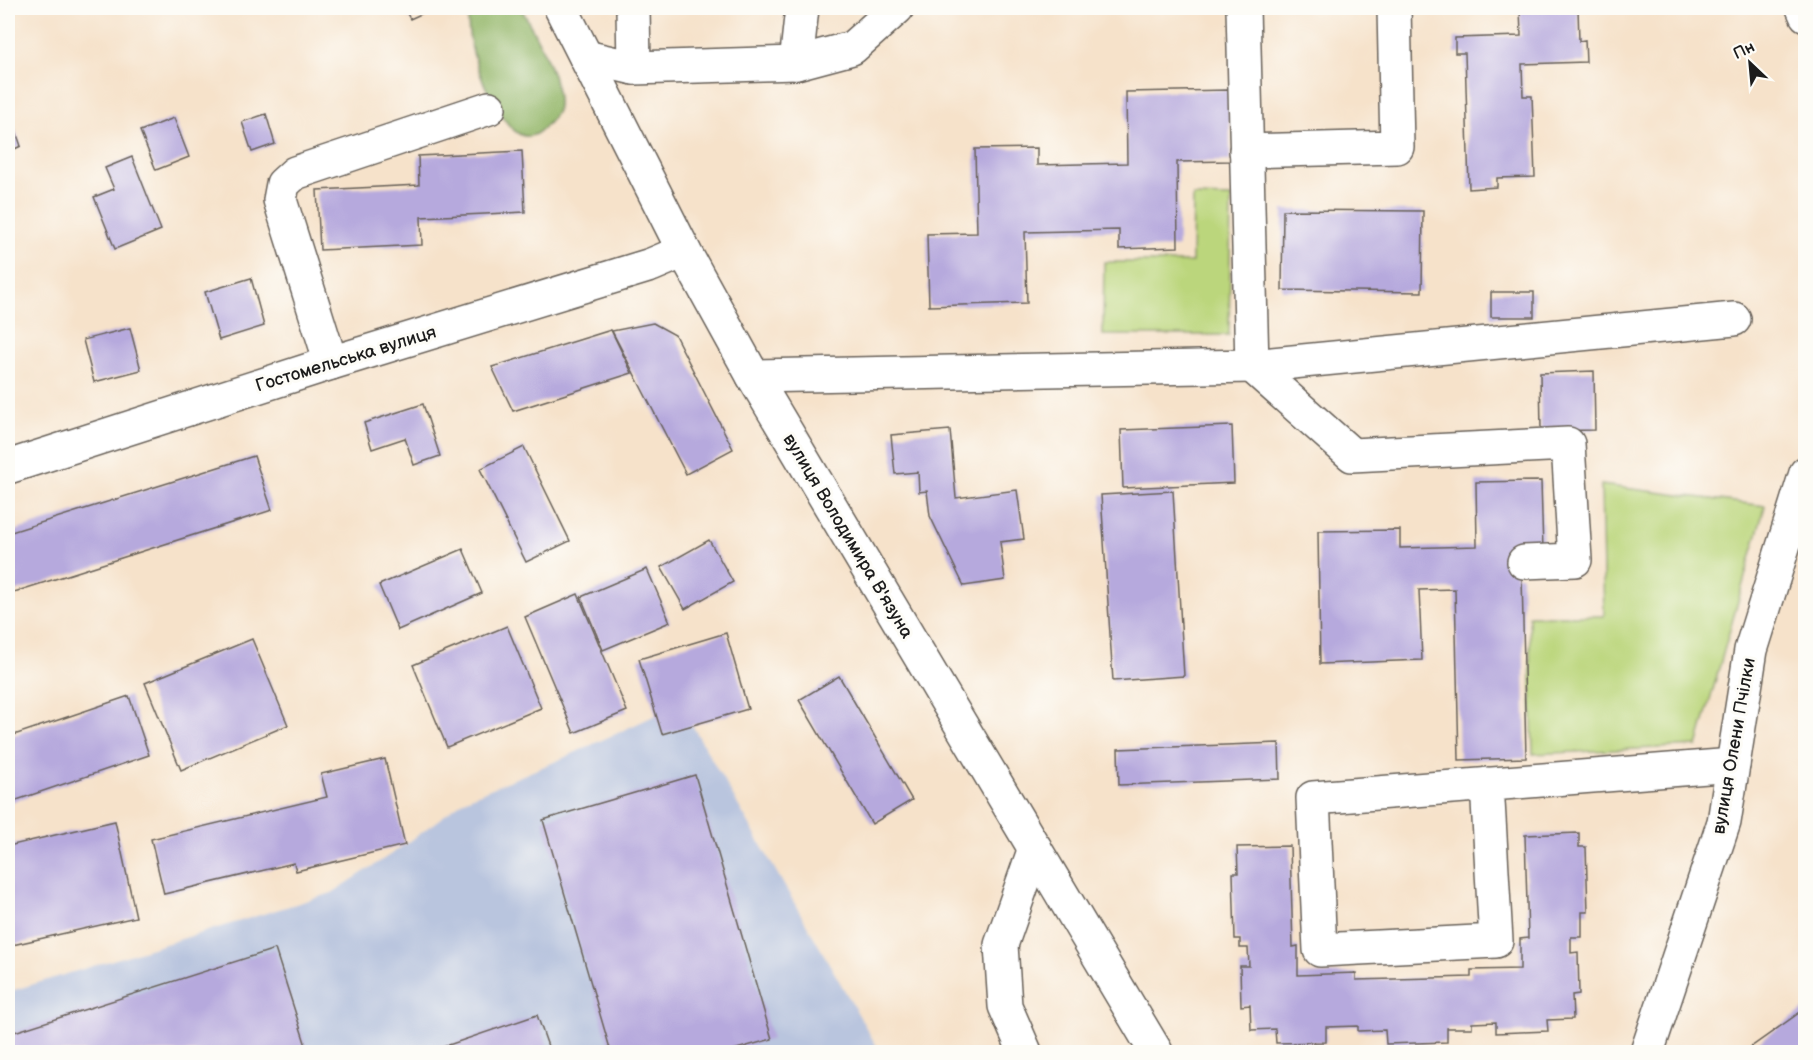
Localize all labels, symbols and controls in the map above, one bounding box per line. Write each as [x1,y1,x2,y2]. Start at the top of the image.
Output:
north arrow [1720,33,1780,93]
text: Пн [1730,38,1758,64]
street label: Гостомельська вулиця [253,322,439,396]
street label: вулиця Володимира В'язуна [778,430,918,642]
street label: вулиця Олени Пчілки [1708,656,1760,836]

